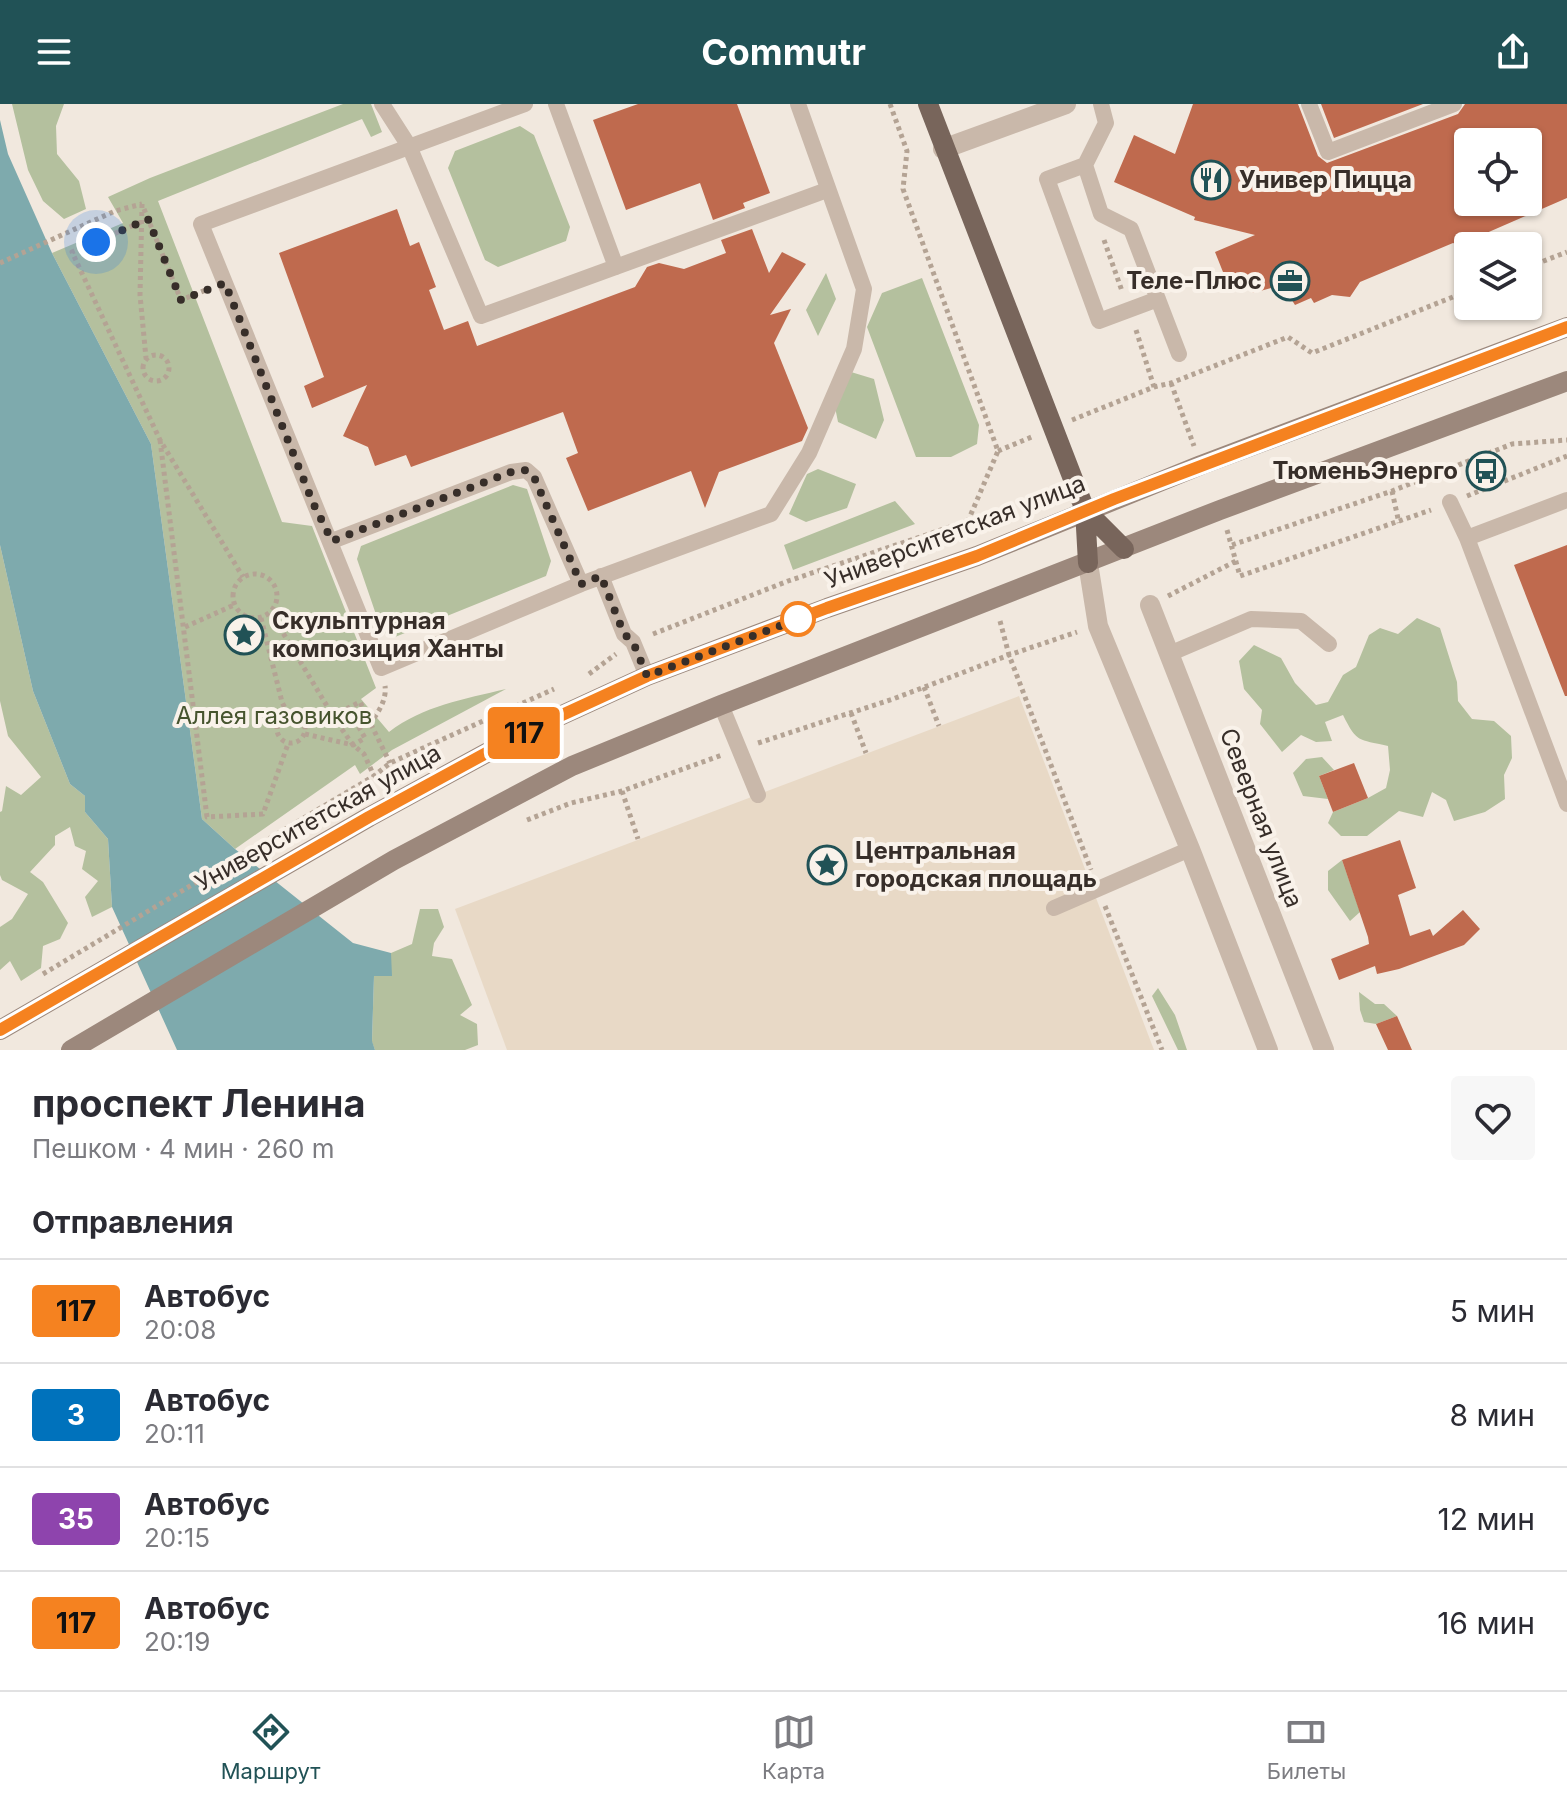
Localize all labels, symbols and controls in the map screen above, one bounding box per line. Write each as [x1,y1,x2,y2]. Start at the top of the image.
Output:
icon: menu [32,30,76,74]
text: Commutr [701,30,866,74]
icon: share [1491,30,1535,74]
map controls [1454,128,1542,320]
button: locate [1454,128,1542,216]
restaurant icon: Универ Пицца [1190,159,1232,201]
place label: Универ Пицца [1239,165,1412,194]
your location [76,222,116,262]
button: layers [1454,232,1542,320]
office icon: Теле-Плюс [1269,260,1311,302]
place label: Теле-Плюс [1126,266,1262,295]
bus stop icon: ТюменьЭнерго [1465,450,1507,492]
place label: ТюменьЭнерго [1273,456,1458,485]
street label: Университетская улица [820,468,1089,595]
unlabelled marker [781,602,815,636]
place label: Скульптурная композиция Ханты [272,606,504,663]
place icon: Скульптурная композиция Ханты [223,614,265,656]
park label: Аллея газовиков [176,701,372,730]
line badge: 117 [478,707,570,759]
text: 117 [504,716,544,750]
street label: Северная улица [1214,724,1309,912]
street label: Университетская улица [190,738,446,897]
place label: Центральная городская площадь [855,836,1097,893]
place icon: Центральная городская площадь [806,844,848,886]
button: heart [1451,1076,1535,1160]
text: проспект Ленина [32,1080,366,1126]
text: Пешком · 4 мин · 260 m [32,1133,335,1164]
text: Отправления [32,1204,234,1240]
text: Автобус [144,1278,270,1314]
text: 5 мин [1450,1293,1535,1329]
text: 117 [56,1294,96,1328]
text: 20:08 [144,1314,216,1345]
text: Автобус [144,1382,270,1418]
text: 8 мин [1449,1397,1535,1433]
text: 3 [67,1398,85,1432]
text: 20:11 [144,1418,205,1449]
text: Автобус [144,1486,270,1522]
text: 12 мин [1437,1501,1535,1537]
text: 35 [58,1502,94,1536]
text: 20:15 [144,1522,210,1553]
text: Автобус [144,1590,270,1626]
text: 16 мин [1437,1605,1535,1641]
text: 117 [56,1606,96,1640]
text: 20:19 [144,1626,210,1657]
tab: Маршрут [221,1710,321,1784]
tab: Карта [762,1710,825,1784]
tab: Билеты [1267,1710,1346,1784]

